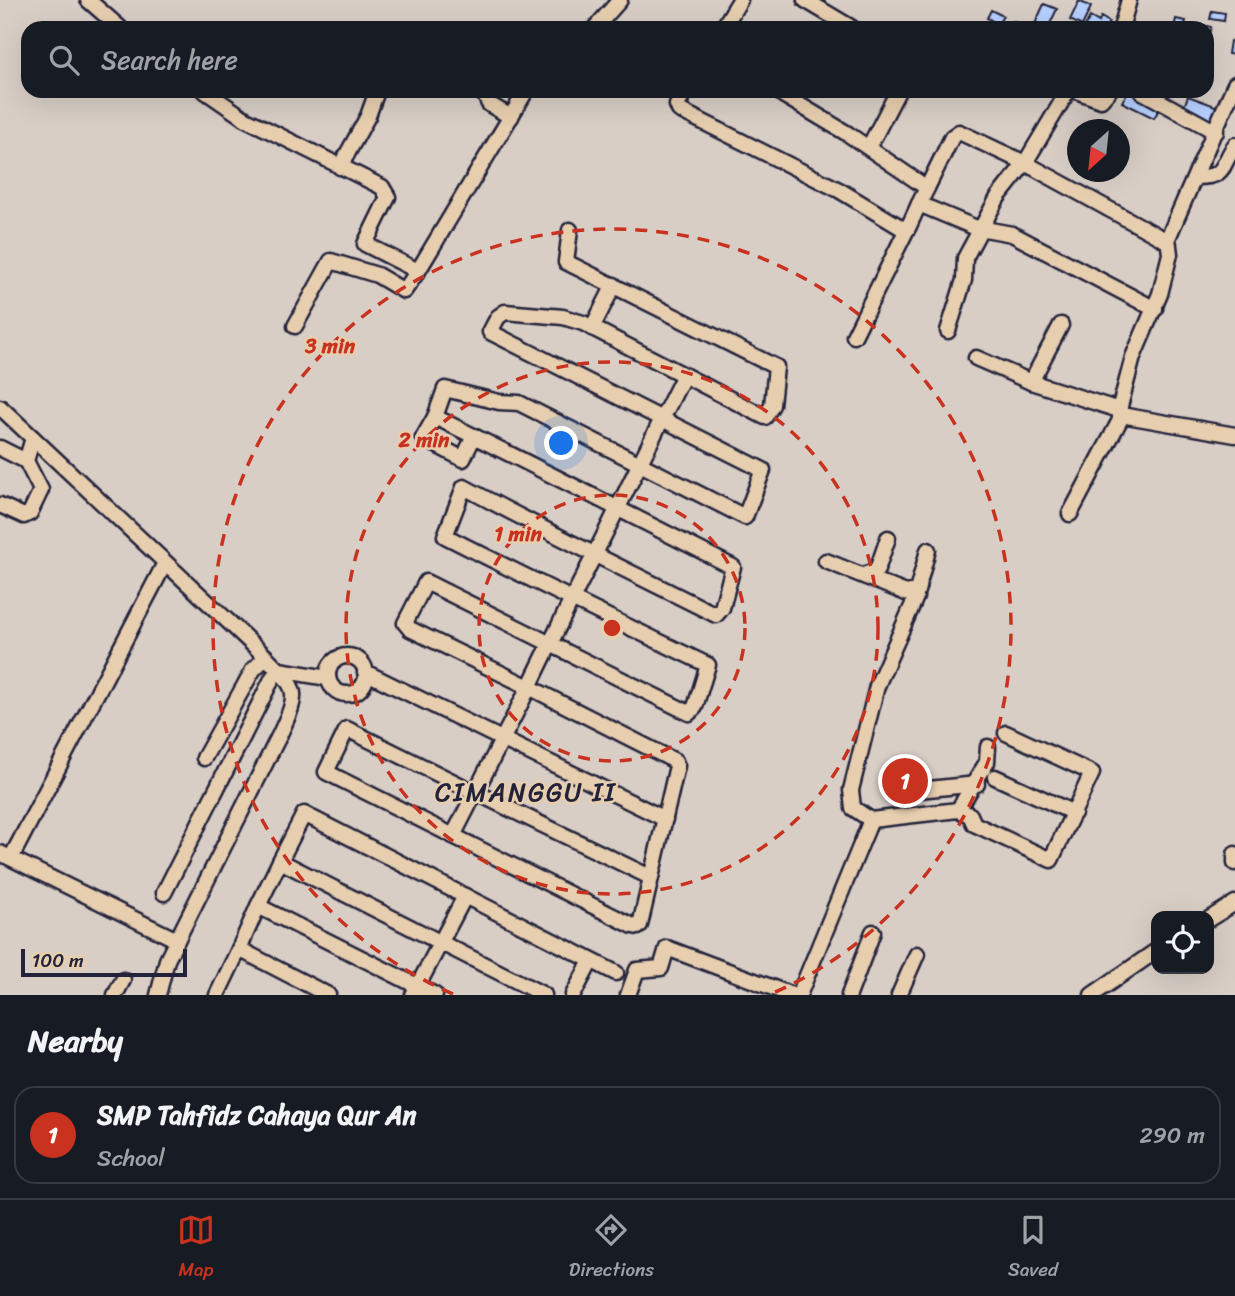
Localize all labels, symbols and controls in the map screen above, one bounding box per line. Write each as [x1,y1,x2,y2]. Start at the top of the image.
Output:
search box [21,21,1214,98]
text: Search here [101,37,238,83]
icon: search [45,41,83,79]
north arrow [1067,119,1130,182]
text: 3 min [304,327,356,365]
text: 2 min [398,421,450,459]
your location [544,426,578,460]
text: 1 min [494,515,543,553]
centre of rings [600,616,624,640]
pin: 1 [882,755,928,807]
district label: CIMANGGU II [435,769,617,815]
map controls [1151,911,1214,974]
button: locate [1151,911,1214,974]
text: 100 m [32,944,84,977]
scale bar [21,946,187,978]
text: Nearby [28,1014,123,1068]
text: SMP Tahfidz Cahaya Qur An [97,1092,417,1138]
text: 1 [48,1115,58,1156]
text: 290 m [1139,1115,1205,1156]
text: School [97,1138,165,1179]
tab: Map [177,1211,215,1286]
tab: Directions [569,1211,654,1286]
tab: Saved [1008,1211,1058,1286]

